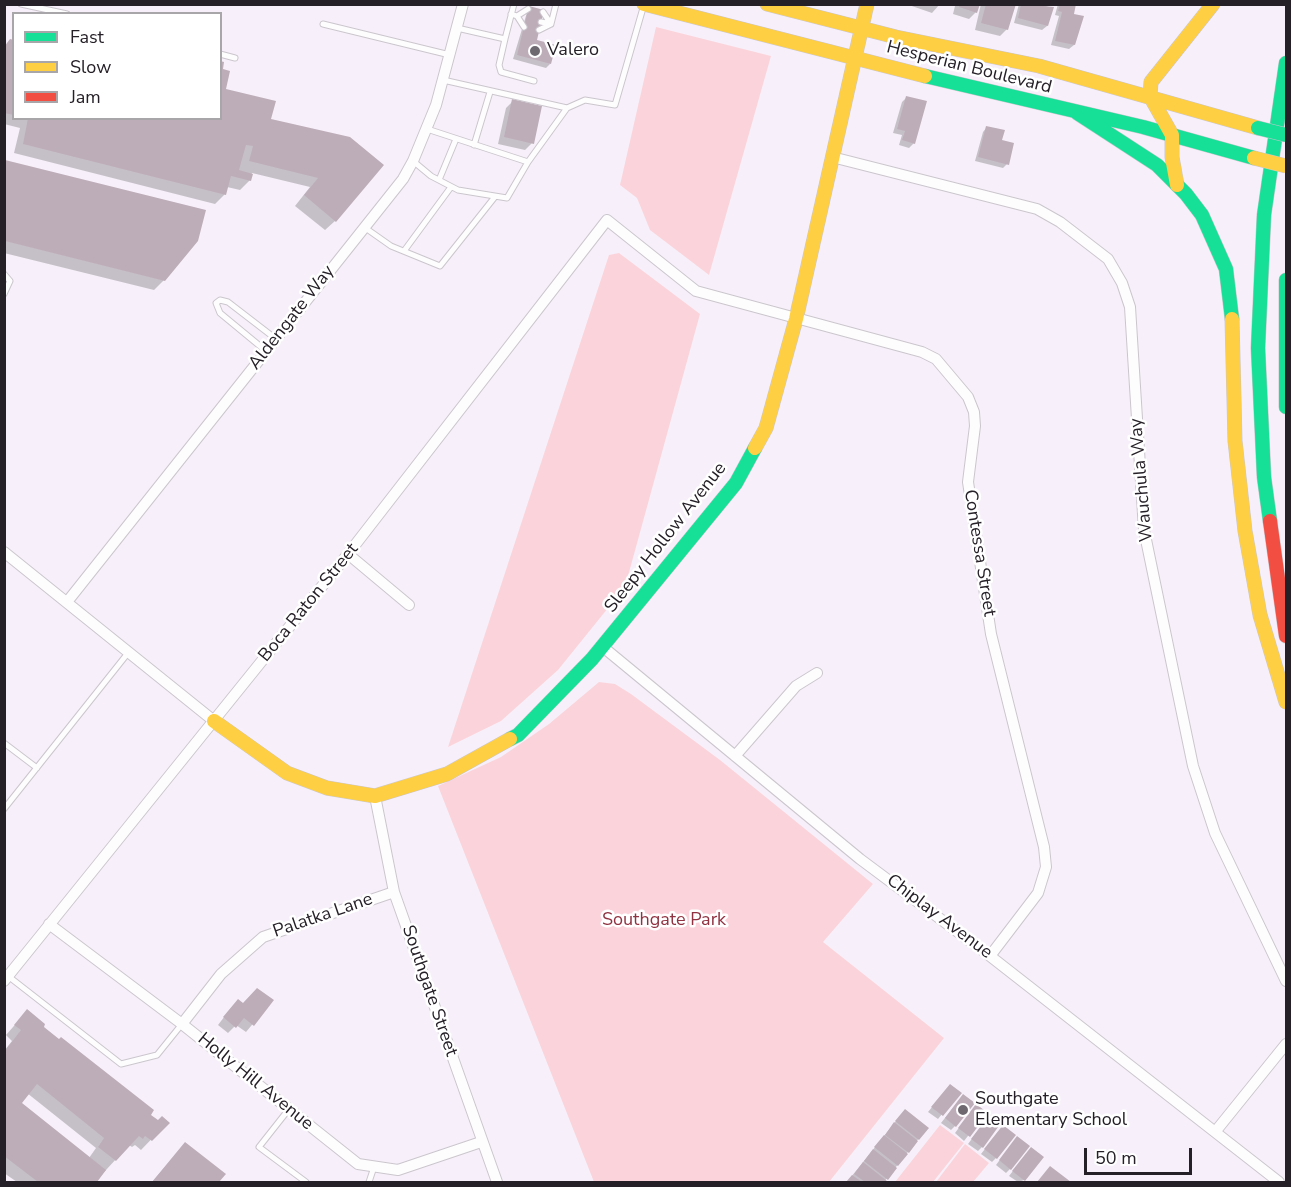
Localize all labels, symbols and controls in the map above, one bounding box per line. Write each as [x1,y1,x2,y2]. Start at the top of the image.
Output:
legend [12,12,222,120]
text: Fast [70,25,104,49]
street label: Hesperian Boulevard [884,37,1054,99]
place label: Valero [547,40,599,62]
marker: Valero [528,44,542,58]
text: Slow [70,55,111,79]
text: Jam [70,85,101,109]
street label: Aldengate Way [245,261,339,375]
street label: Wauchula Way [1126,417,1158,543]
street label: Sleepy Hollow Avenue [601,459,731,617]
street label: Contessa Street [958,488,1000,618]
street label: Boca Raton Street [255,539,363,667]
street label: Chiplay Avenue [882,870,996,964]
street label: Palatka Lane [270,889,376,943]
park label: Southgate Park [602,910,726,932]
street label: Southgate Street [396,923,462,1059]
street label: Holly Hill Avenue [193,1029,317,1135]
place label: Southgate Elementary School [975,1089,1127,1132]
marker: Southgate Elementary School [956,1103,970,1117]
scale bar [1087,1136,1195,1174]
text: 50 m [1095,1146,1137,1170]

